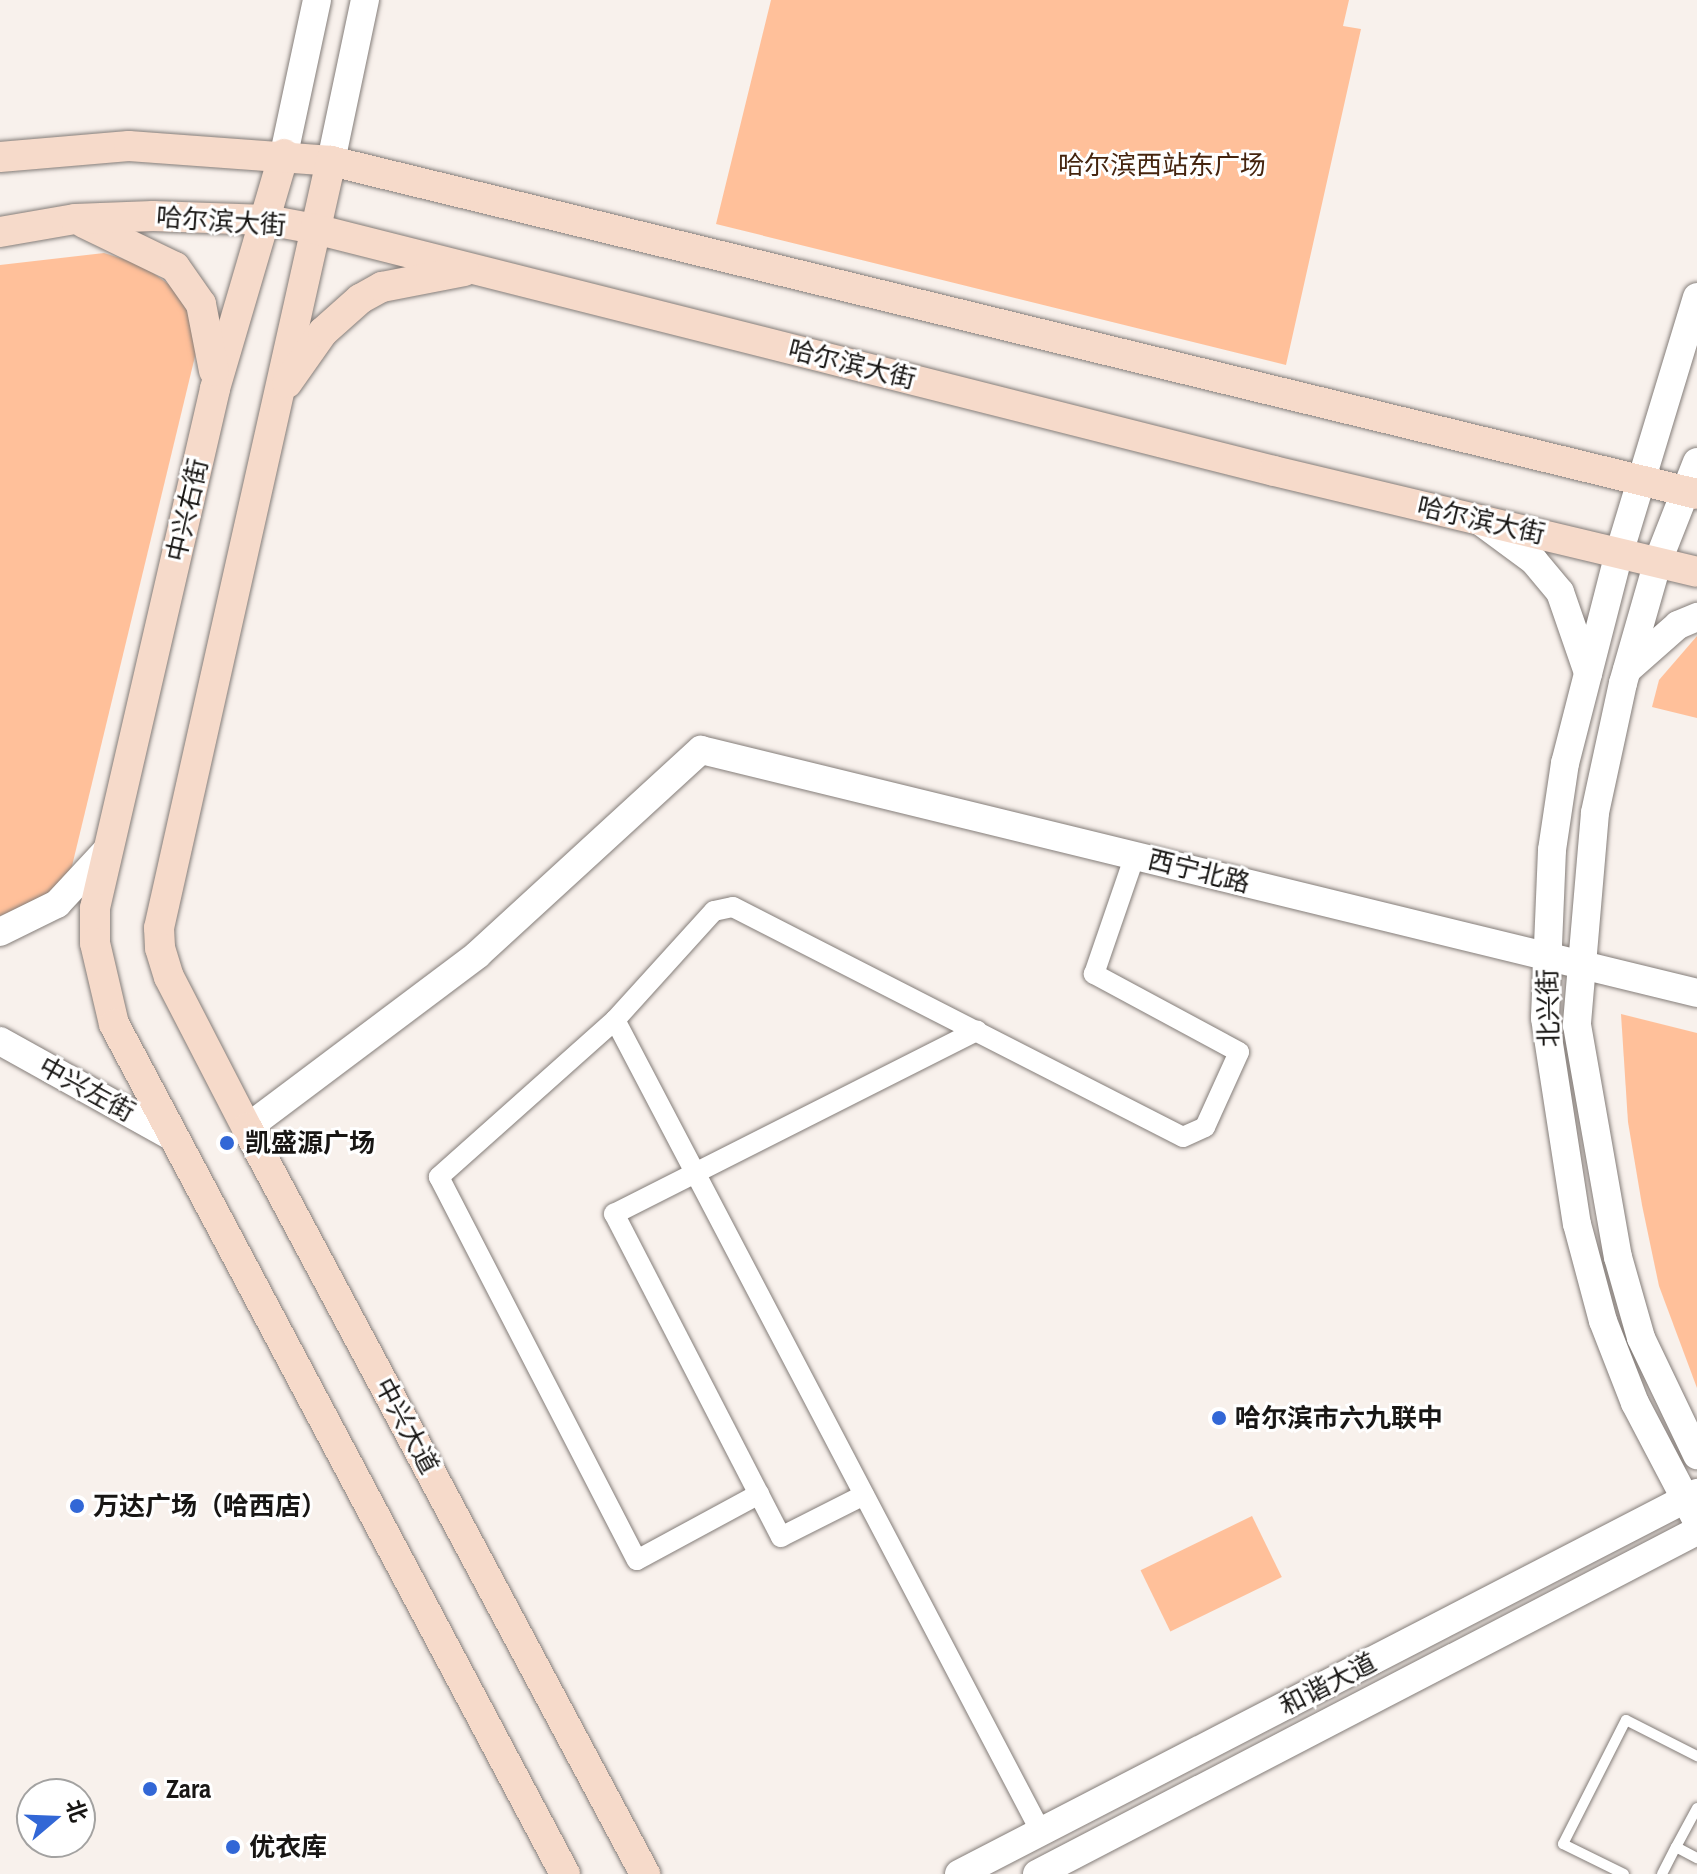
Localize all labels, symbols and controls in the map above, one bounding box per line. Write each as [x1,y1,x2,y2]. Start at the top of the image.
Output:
park label: 哈尔滨西站东广场 [1058,149,1266,181]
street label: 哈尔滨大街 [155,201,287,241]
street label: 哈尔滨大街 [785,333,919,395]
street label: 中兴右街 [160,456,214,564]
street label: 哈尔滨大街 [1414,490,1548,550]
street label: 西宁北路 [1145,843,1253,899]
street label: 北兴街 [1532,969,1564,1047]
street label: 中兴左街 [34,1050,140,1128]
place label: 凯盛源广场 [245,1127,375,1159]
marker: 凯盛源广场 [216,1132,238,1154]
street label: 中兴大道 [369,1373,445,1479]
place label: 哈尔滨市六九联中 [1235,1402,1443,1434]
marker: 哈尔滨市六九联中 [1210,1409,1228,1427]
place label: 万达广场（哈西店） [93,1490,327,1522]
marker: 万达广场（哈西店） [68,1497,86,1515]
street label: 和谐大道 [1275,1646,1381,1722]
place label: Zara [166,1773,211,1805]
north arrow [16,1778,96,1858]
marker: Zara [141,1780,159,1798]
text: 北 [59,1796,95,1826]
place label: 优衣库 [249,1831,327,1863]
marker: 优衣库 [224,1838,242,1856]

